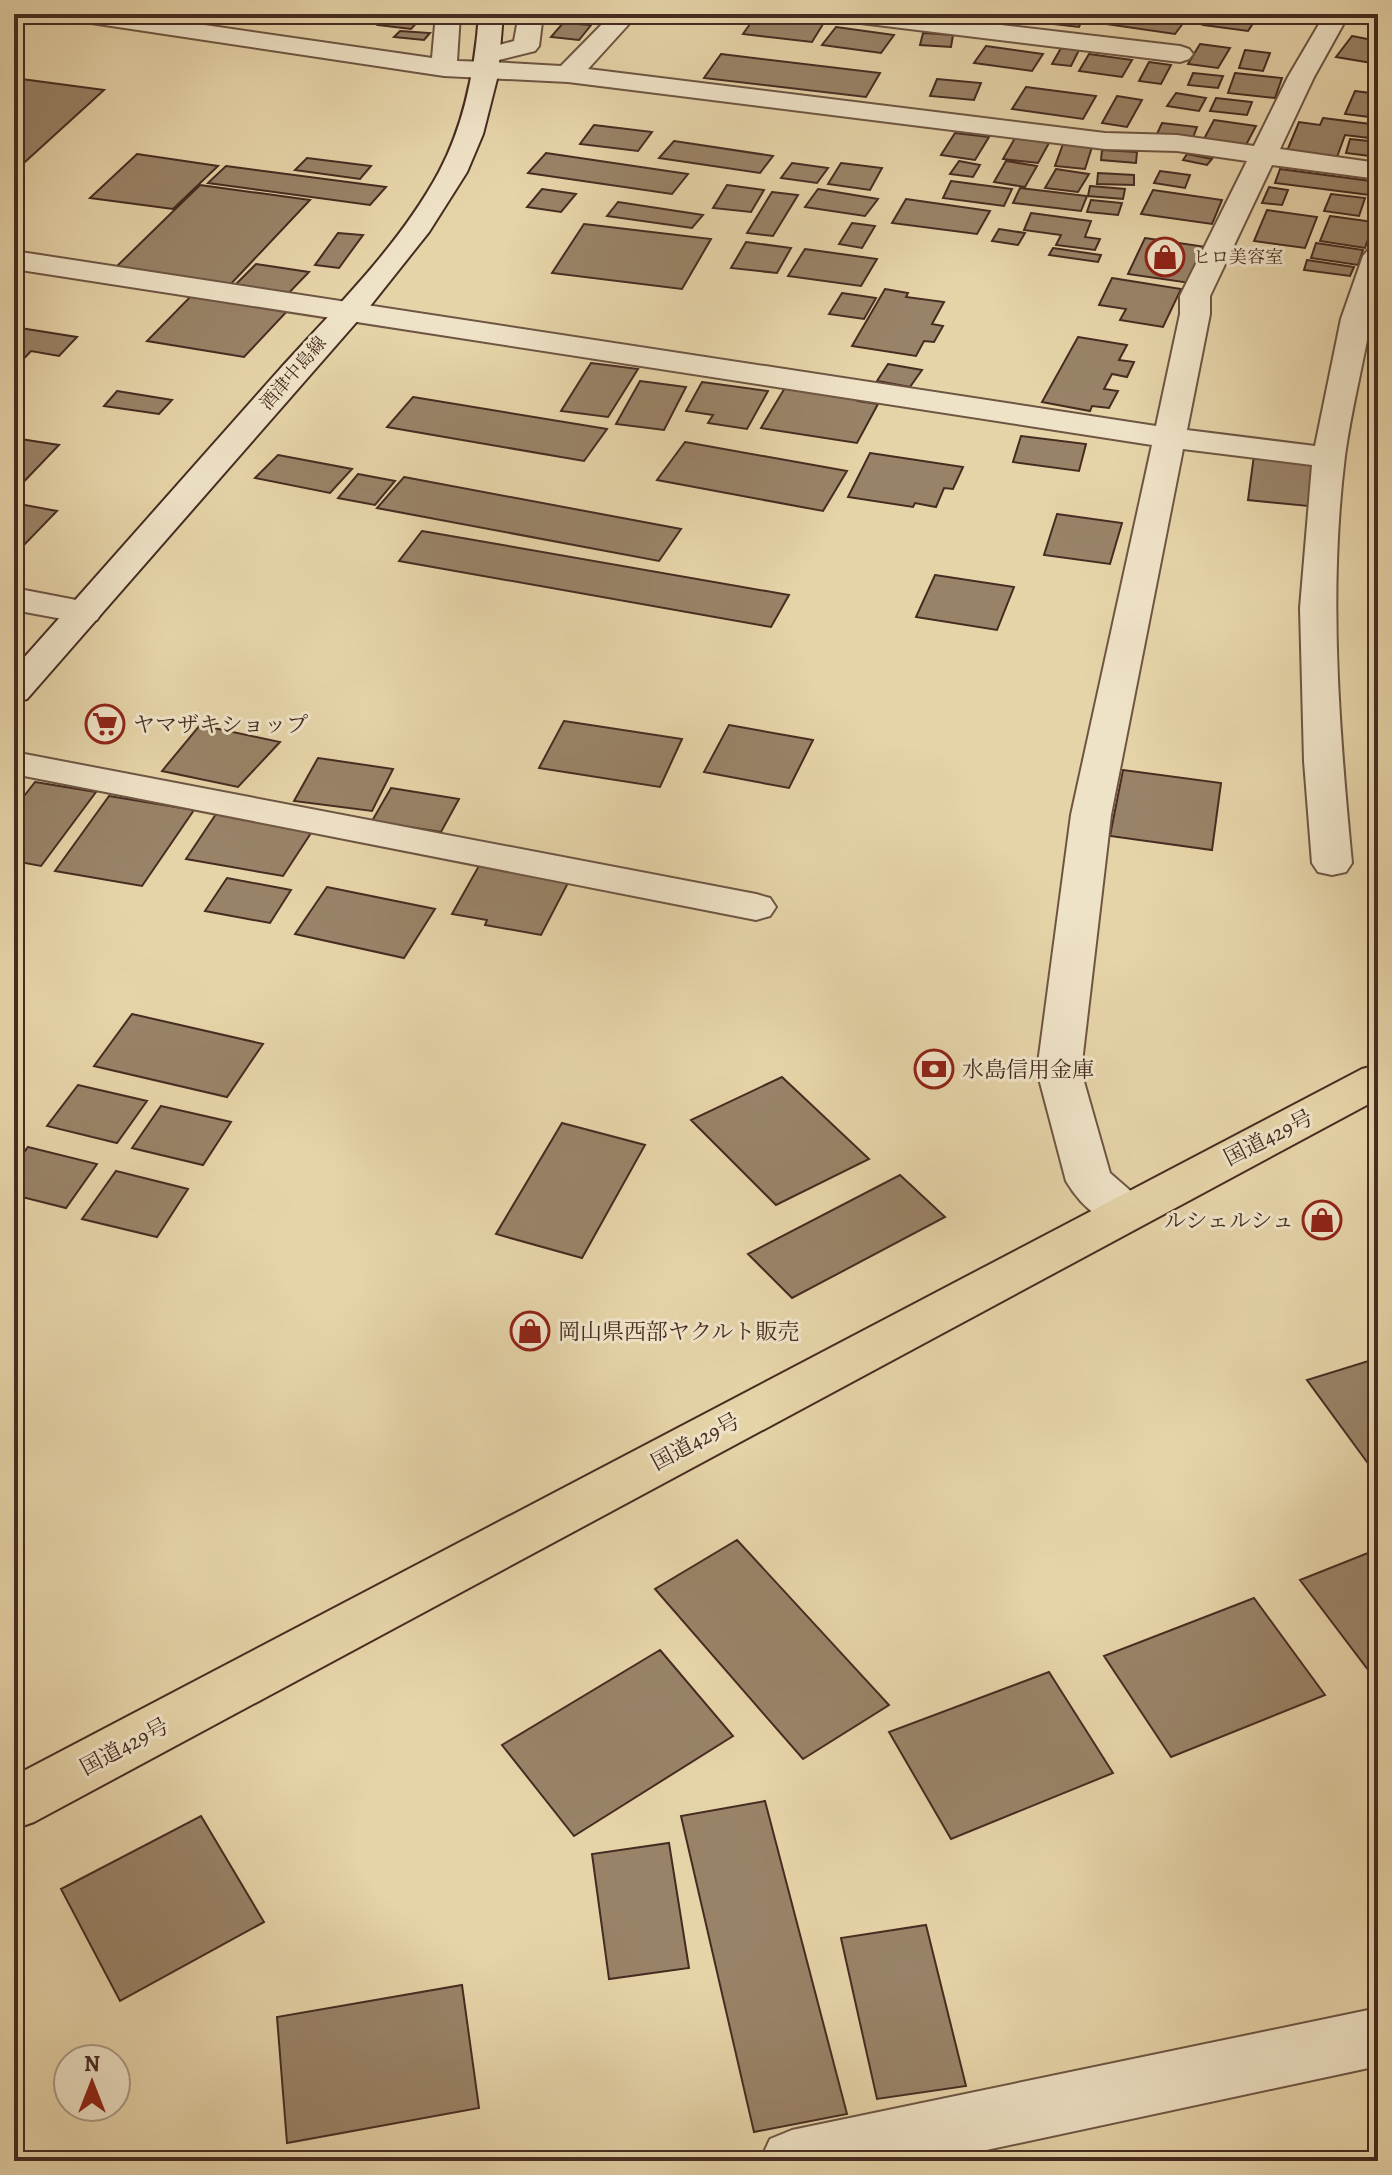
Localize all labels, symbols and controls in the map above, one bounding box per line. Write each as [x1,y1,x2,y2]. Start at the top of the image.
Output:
shop icon: ヒロ美容室 [1144,236,1186,278]
place label: ヒロ美容室 [1193,245,1283,269]
street label: 酒津中島線 [254,331,332,415]
supermarket icon: ヤマザキショップ [84,703,126,745]
place label: ヤマザキショップ [133,710,308,740]
bank icon: 水島信用金庫 [913,1048,955,1090]
place label: 水島信用金庫 [962,1055,1094,1085]
street label: 国道429号 [1219,1103,1318,1173]
shop icon: ルシェルシュ [1301,1199,1343,1241]
place label: ルシェルシュ [1164,1206,1294,1236]
shop icon: 岡山県西部ヤクルト販売 [509,1310,551,1352]
place label: 岡山県西部ヤクルト販売 [558,1317,799,1347]
street label: 国道429号 [646,1406,745,1478]
street label: 国道429号 [75,1711,174,1783]
north arrow [52,2043,132,2123]
text: N [84,2049,100,2079]

